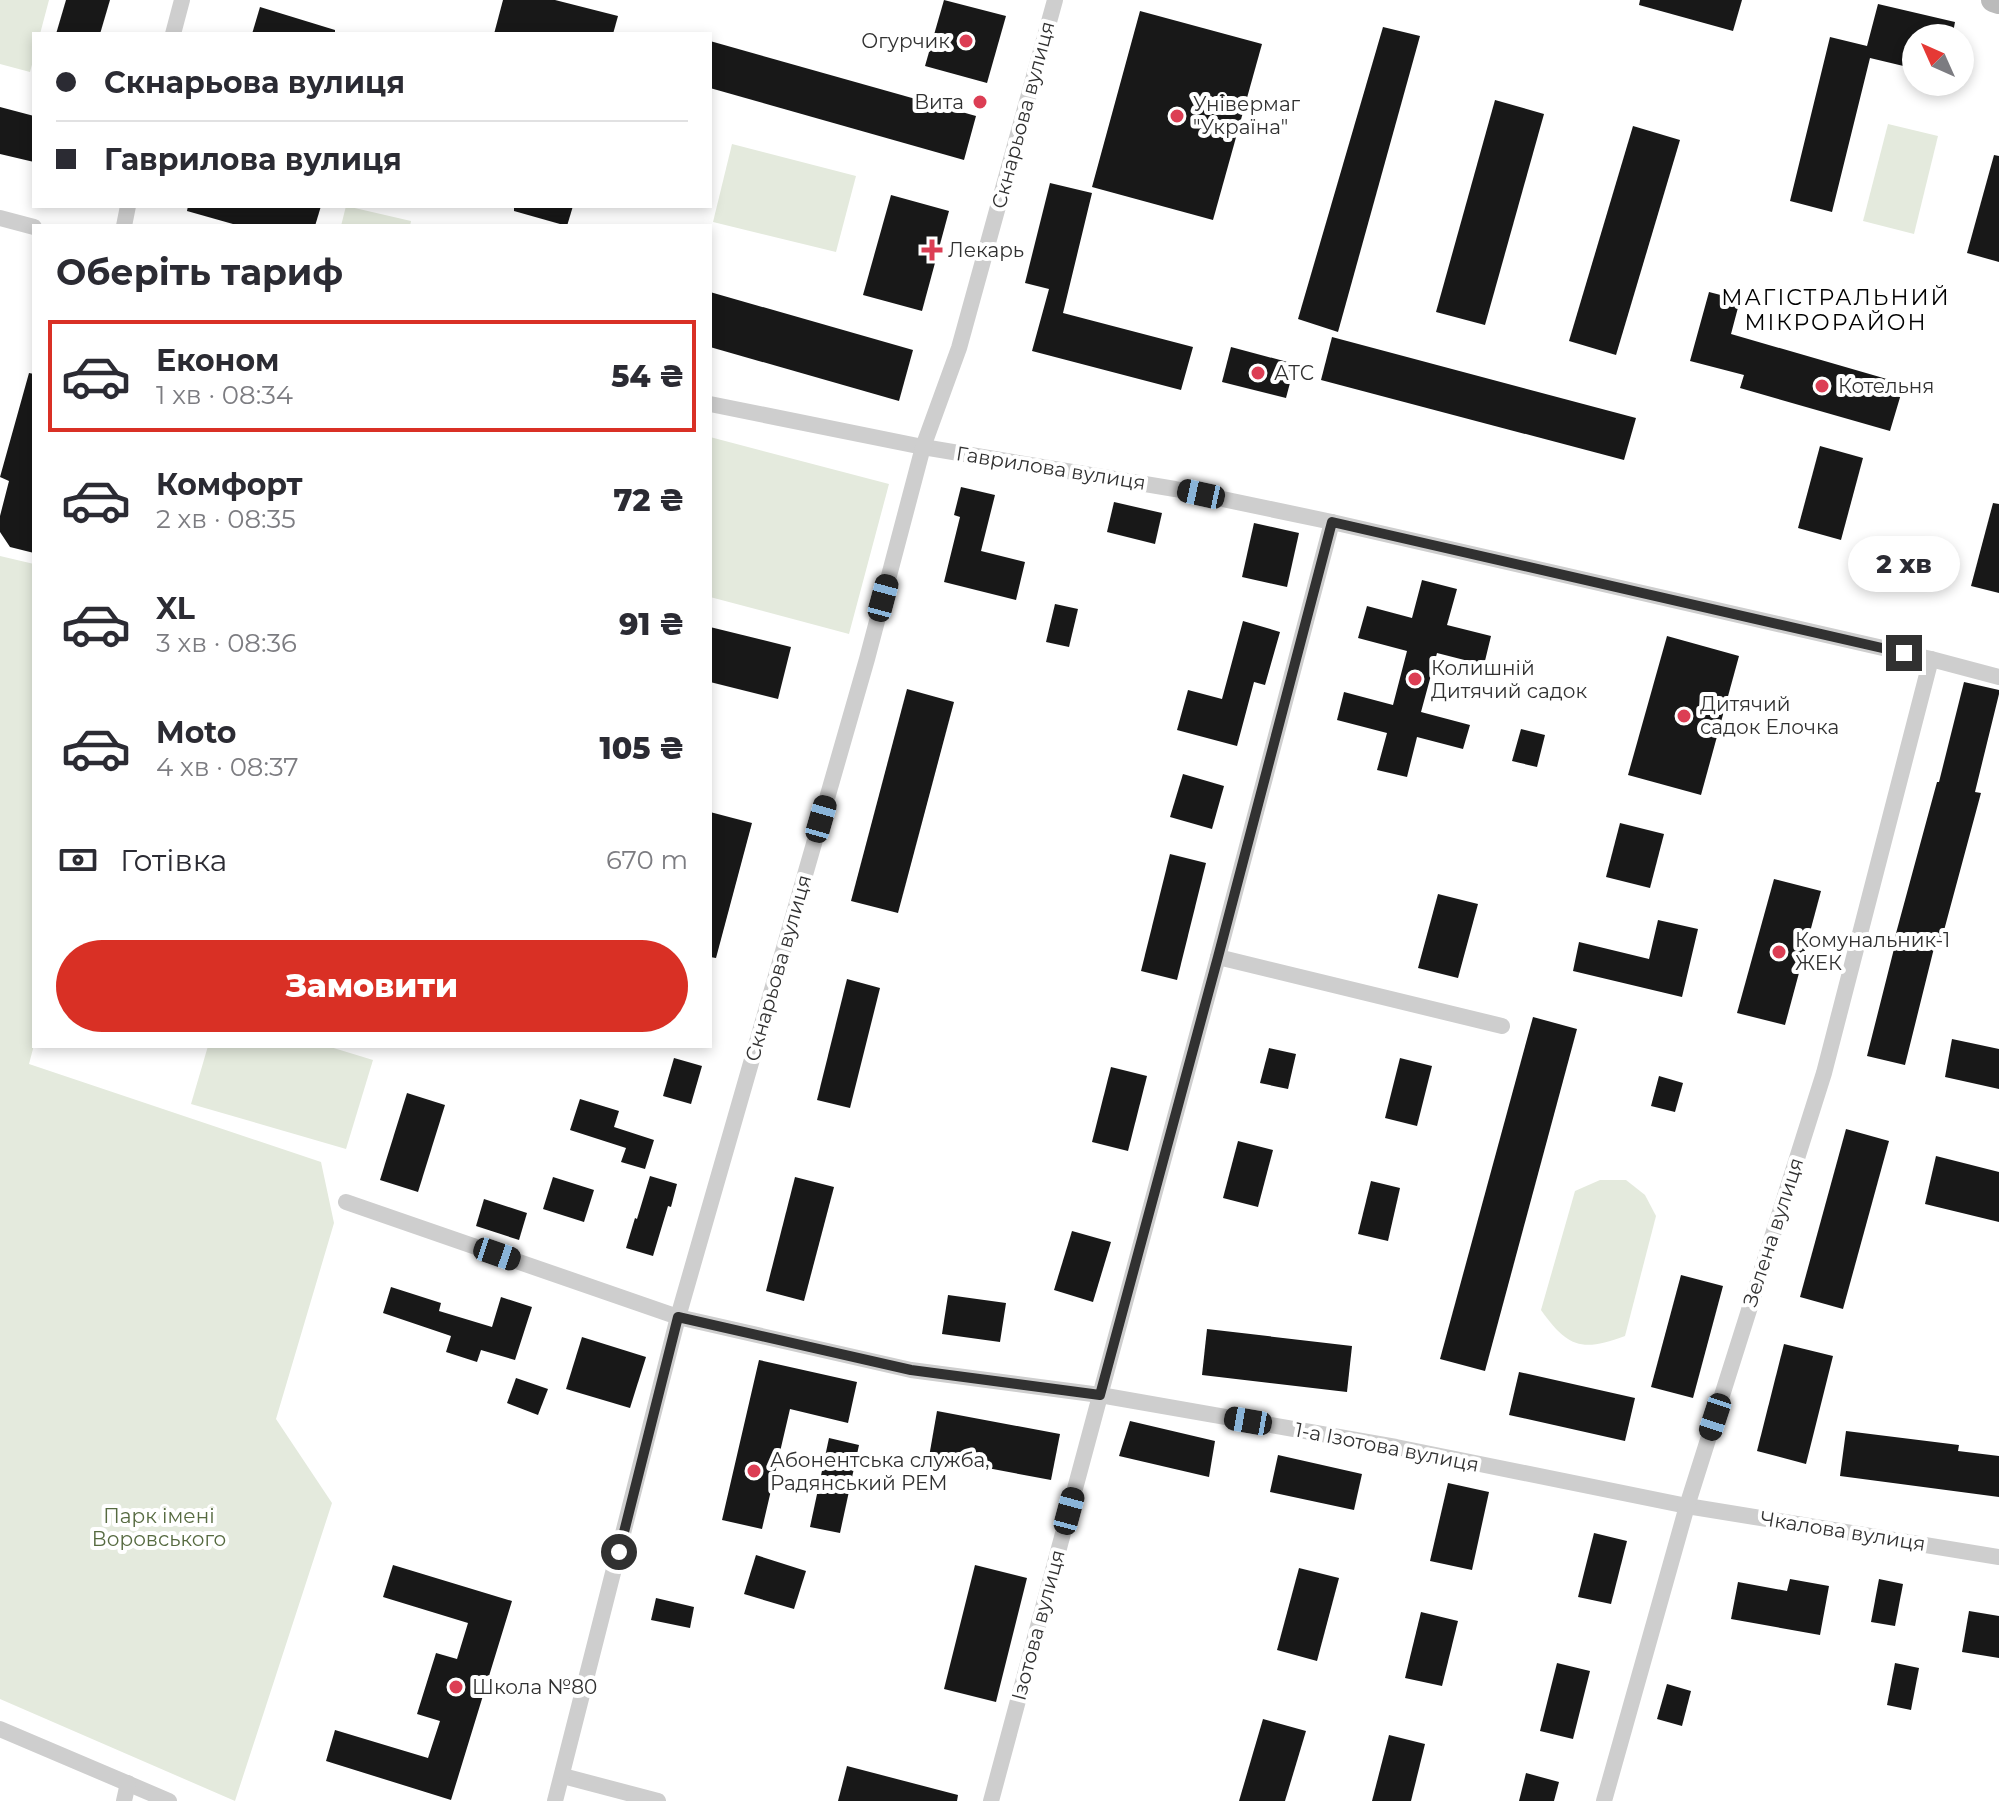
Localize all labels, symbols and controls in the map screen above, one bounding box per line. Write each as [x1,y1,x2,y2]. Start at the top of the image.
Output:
street label: Скнарьова вулиця [986,19,1060,211]
north arrow [1902,24,1974,96]
map controls [1902,24,1974,96]
place label: Огурчик [861,29,950,53]
marker: Огурчик [957,32,975,50]
text: Скнарьова вулиця [104,64,405,101]
place label: Вита [914,90,964,114]
place label: Універмаг "Україна" [1193,92,1301,139]
marker: Вита [971,93,989,111]
marker: Універмаг "Україна" [1168,107,1186,125]
text: Гаврилова вулиця [104,141,402,178]
place label: Лекарь [948,238,1024,262]
marker: Лекарь [923,241,941,259]
text: Оберіть тариф [56,250,343,294]
district label: МАГІСТРАЛЬНИЙ МІКРОРАЙОН [1721,284,1951,336]
icon: car [60,340,132,412]
text: Економ [156,342,280,379]
text: 54 ₴ [611,358,684,395]
place label: АТС [1274,361,1314,385]
marker: АТС [1249,364,1267,382]
place label: Котельня [1838,374,1934,398]
marker: Котельня [1813,377,1831,395]
text: 1 хв · 08:34 [156,379,293,411]
street label: Гаврилова вулиця [954,441,1148,495]
icon: car [60,464,132,536]
text: Комфорт [156,466,303,503]
car [1175,477,1227,511]
text: 72 ₴ [614,482,684,519]
text: 2 хв · 08:35 [156,503,296,535]
callout: 2 хв [1848,537,1960,593]
text: 2 хв [1876,548,1932,580]
car [865,572,901,624]
icon: car [60,588,132,660]
text: XL [156,590,195,627]
text: 91 ₴ [619,606,684,643]
text: 3 хв · 08:36 [156,627,297,659]
route end [1886,635,1922,671]
place label: Колишній Дитячий садок [1431,656,1587,703]
marker: Колишній Дитячий садок [1406,670,1424,688]
place label: Дитячий садок Елочка [1700,692,1839,739]
marker: Дитячий садок Елочка [1675,707,1693,725]
icon: car [60,712,132,784]
text: Moto [156,714,237,751]
text: 105 ₴ [600,730,684,767]
text: 4 хв · 08:37 [156,751,299,783]
car [803,793,839,845]
icon: cash [56,838,100,882]
text: Готівка [120,842,227,879]
text: 670 m [606,844,688,876]
street label: Скнарьова вулиця [740,872,816,1064]
place label: Комунальник-1 ЖЕК [1795,928,1950,975]
button: Замовити [56,940,688,1032]
marker: Комунальник-1 ЖЕК [1770,943,1788,961]
street label: Зелена вулиця [1738,1155,1808,1309]
car [470,1235,524,1273]
car [1696,1390,1734,1444]
car [1222,1405,1274,1437]
street label: 1-а Ізотова вулиця [1293,1417,1481,1477]
place label: Абонентська служба, Радянський РЕМ [770,1448,990,1495]
marker: Абонентська служба, Радянський РЕМ [745,1462,763,1480]
car [1051,1485,1087,1537]
park label: Парк імені Воровського [92,1504,226,1551]
street label: Чкалова вулиця [1759,1506,1927,1556]
route start [601,1534,637,1570]
street label: Ізотова вулиця [1006,1547,1070,1703]
place label: Школа №80 [472,1675,597,1699]
marker: Школа №80 [447,1678,465,1696]

